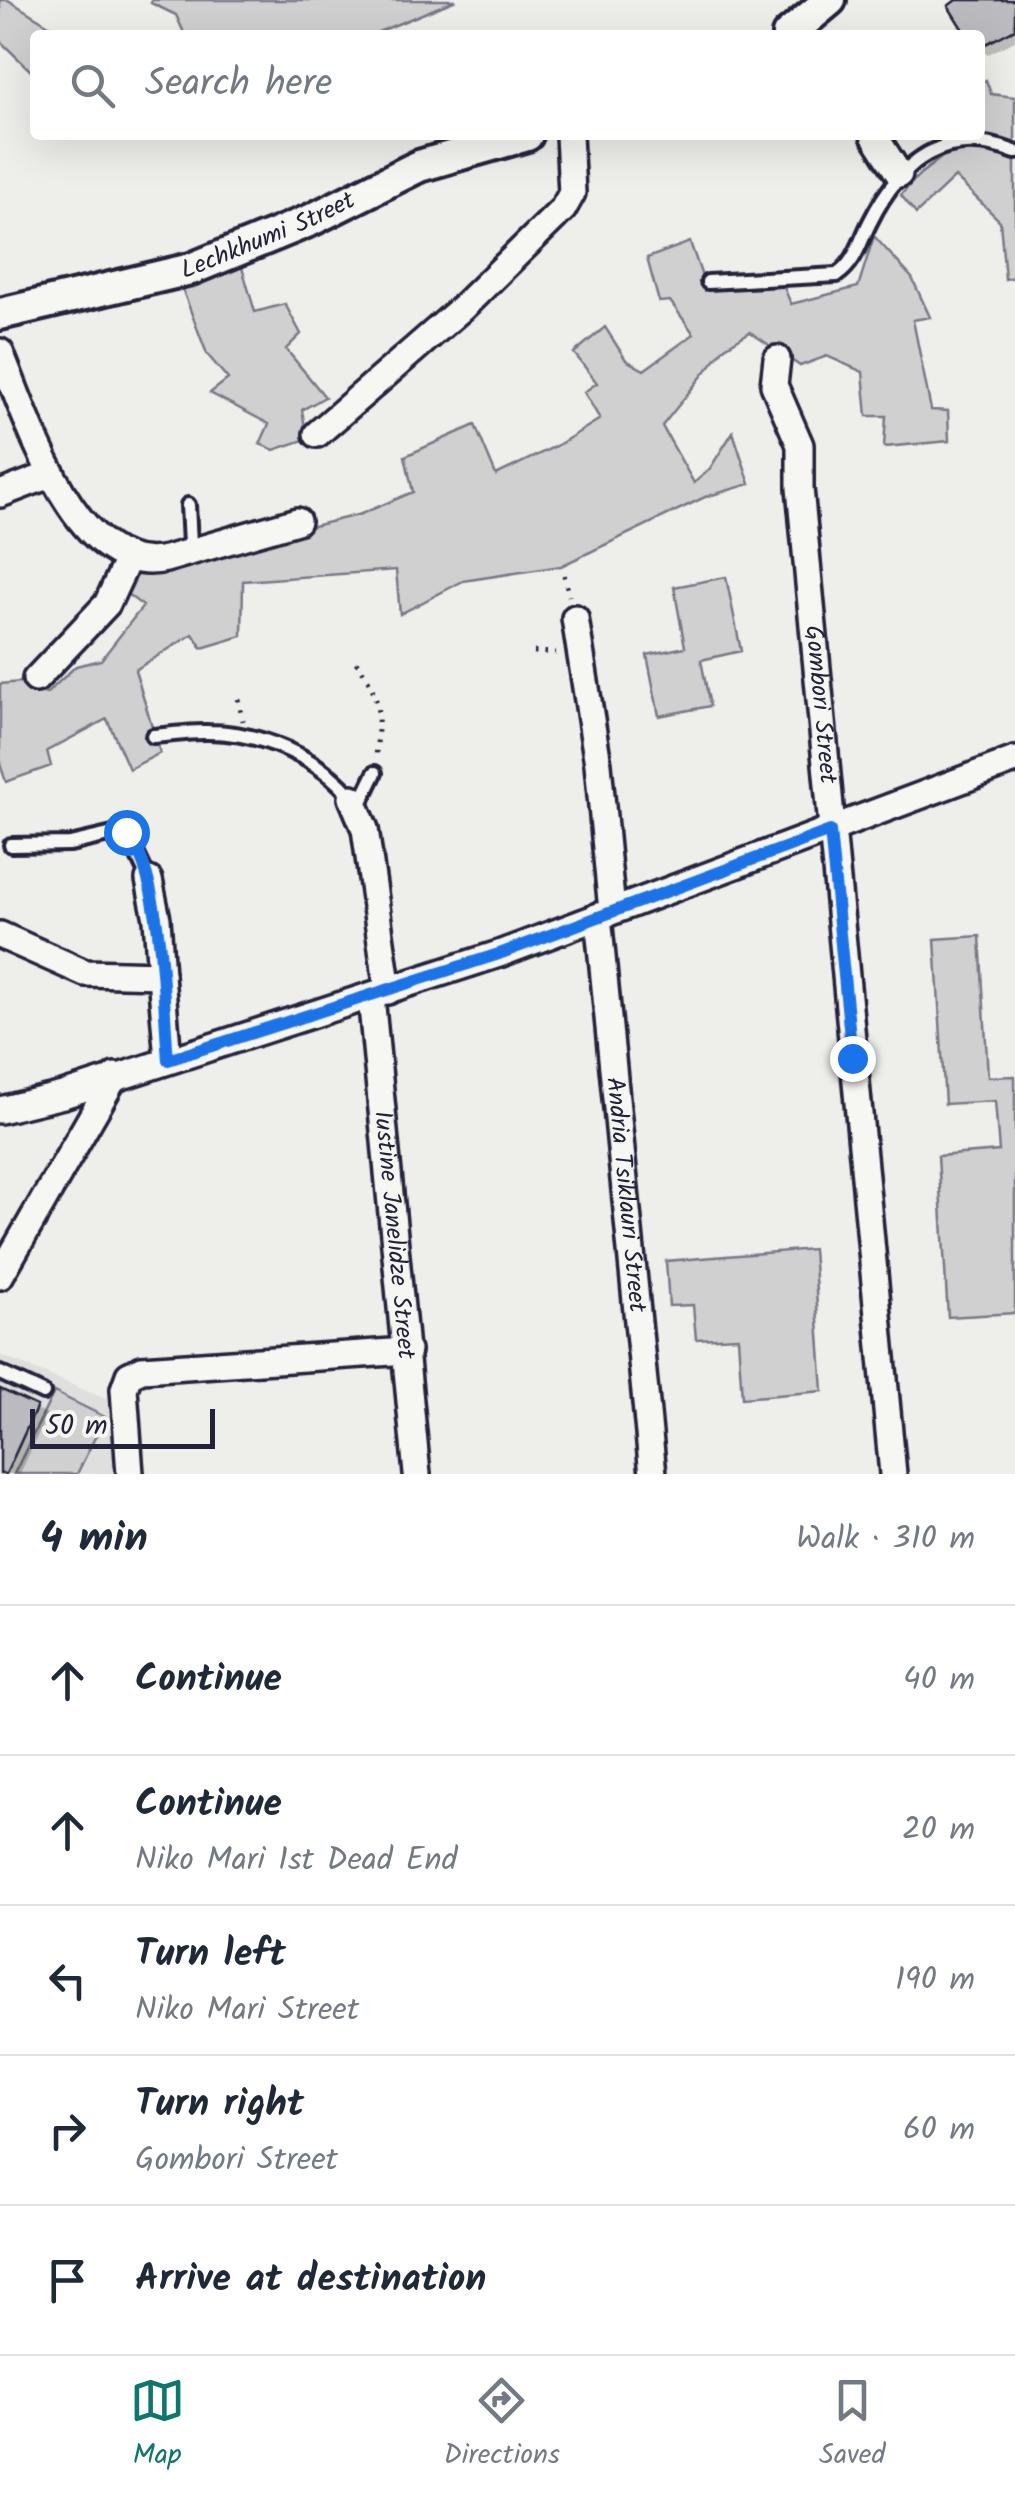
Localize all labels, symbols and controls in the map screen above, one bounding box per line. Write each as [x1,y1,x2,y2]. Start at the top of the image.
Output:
search box [30,30,985,140]
text: Search here [145,55,332,115]
icon: search [65,58,120,113]
street label: Lechkhumi Street [177,181,362,291]
street label: Gombori Street [793,624,848,786]
route start [104,810,150,856]
route end [830,1036,876,1082]
street label: Andria Tsiklauri Street [594,1075,657,1315]
street label: Iustine Janelidze Street [362,1109,426,1361]
scale bar [30,1404,215,1448]
text: 50 m [45,1404,108,1449]
text: 4 min [40,1506,148,1573]
text: Walk · 310 m [796,1514,975,1565]
text: Continue [135,1650,282,1710]
icon: ahead [40,1653,95,1708]
text: 40 m [903,1655,975,1706]
text: Continue [135,1775,282,1835]
icon: ahead [40,1803,95,1858]
text: 20 m [902,1805,975,1856]
text: Niko Mari 1st Dead End [135,1835,457,1886]
text: Turn left [135,1925,286,1985]
icon: left [40,1953,95,2008]
text: 190 m [895,1955,975,2006]
text: Niko Mari Street [135,1985,359,2036]
text: Turn right [135,2075,304,2135]
icon: right [40,2103,95,2158]
text: 60 m [903,2105,975,2156]
text: Gombori Street [135,2135,338,2186]
text: Arrive at destination [135,2250,486,2310]
icon: arrive [40,2253,95,2308]
tab: Map [130,2373,185,2478]
tab: Directions [444,2373,560,2478]
tab: Saved [819,2373,885,2478]

